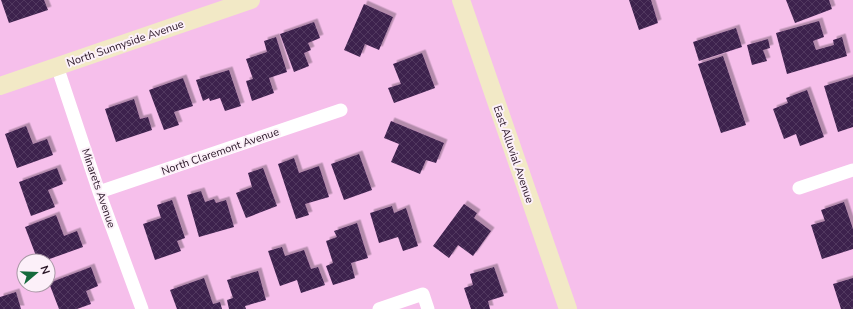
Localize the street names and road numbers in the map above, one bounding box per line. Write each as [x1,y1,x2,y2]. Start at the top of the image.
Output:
street label: North Sunnyside Avenue [65,16,186,71]
street label: East Alluvial Avenue [490,103,537,205]
street label: North Claremont Avenue [159,124,281,179]
street label: Minarets Avenue [78,146,119,230]

